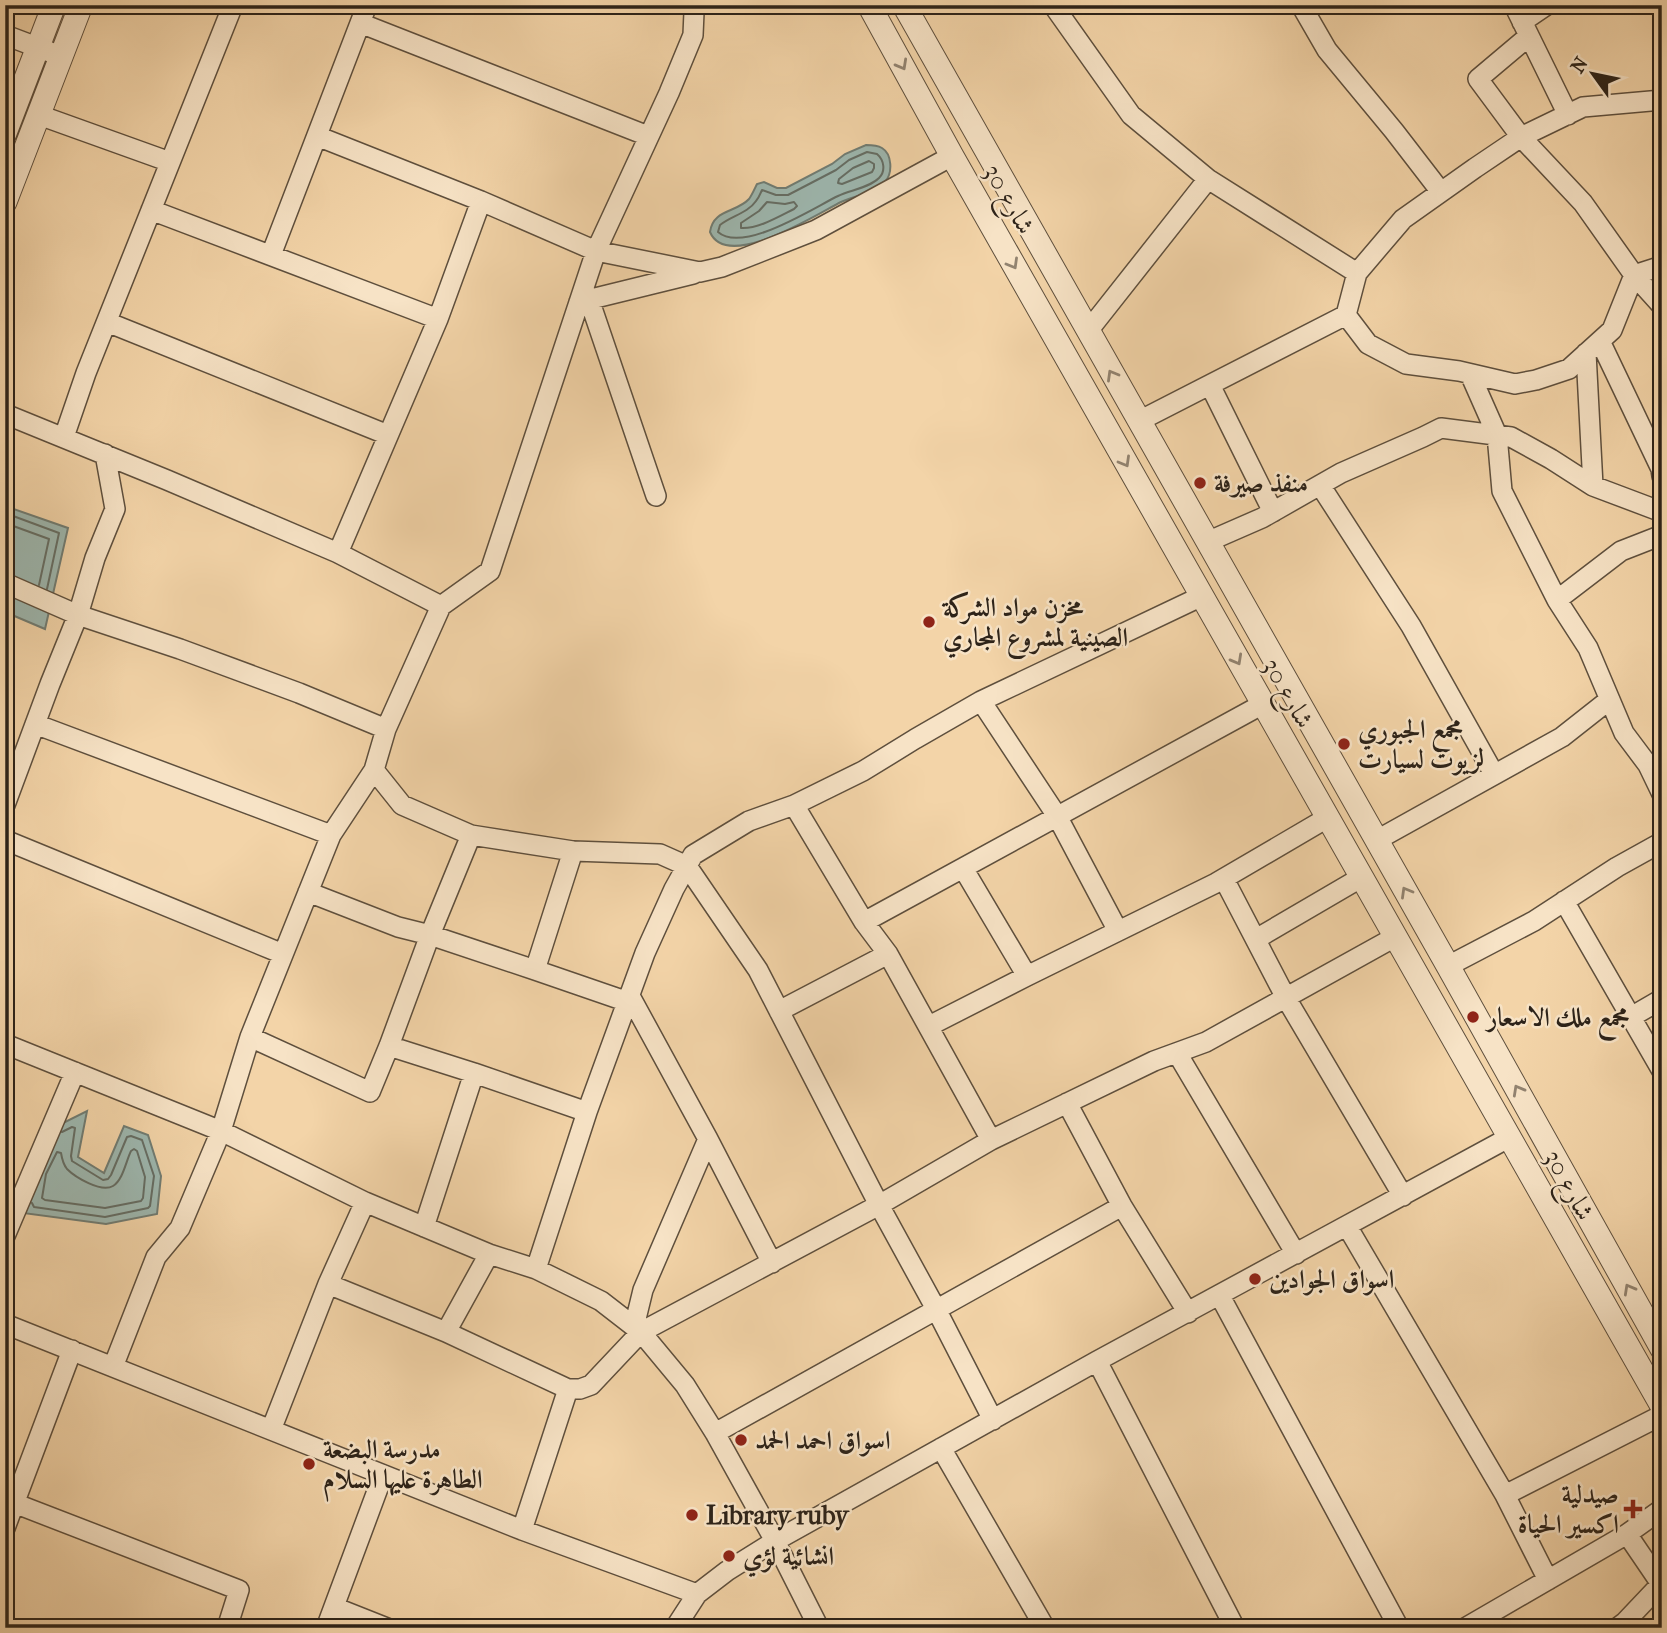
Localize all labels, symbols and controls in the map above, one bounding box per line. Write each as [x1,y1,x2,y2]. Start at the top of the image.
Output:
north arrow [1558,38,1628,108]
text: N [1566,53,1593,77]
one-way arrow [894,58,907,70]
street label: شارع 30 [971,158,1041,243]
one-way arrow [1005,256,1018,269]
one-way arrow [1108,369,1121,382]
one-way arrow [1117,454,1130,467]
place label: منفذ صيرفة [1214,468,1308,499]
marker: منفذ صيرفة [1192,475,1208,491]
place label: مخزن مواد الشركة الصينية لمشروع المجاري [941,591,1128,659]
marker: مخزن مواد الشركة الصينية لمشروع المجاري [921,614,937,630]
one-way arrow [1229,652,1242,665]
street label: شارع 30 [1250,652,1320,737]
place label: مجمع الجبوري لزيوت لسيارت [1358,714,1484,776]
marker: مجمع الجبوري لزيوت لسيارت [1336,736,1352,752]
one-way arrow [1401,887,1414,899]
place label: مجمع ملك الاسعار [1484,1002,1629,1041]
marker: مجمع ملك الاسعار [1465,1009,1481,1025]
one-way arrow [1513,1085,1526,1098]
street label: شارع 30 [1532,1144,1601,1229]
place label: اسواق الجوادين [1269,1264,1394,1296]
marker: اسواق الجوادين [1247,1271,1263,1287]
one-way arrow [1623,1284,1637,1296]
place label: اسواق احمد الحمد [755,1425,891,1457]
marker: اسواق احمد الحمد [733,1432,749,1448]
place label: مدرسة البضعة الطاهرة عليها السلام [323,1434,483,1502]
marker: مدرسة البضعة الطاهرة عليها السلام [301,1456,317,1472]
place label: صيدلية اكسير الحياة [1518,1479,1619,1540]
place label: Library ruby [706,1500,851,1531]
marker: صيدلية اكسير الحياة [1625,1501,1641,1517]
marker: Library ruby [684,1507,700,1523]
place label: انشائية لؤي [743,1541,834,1578]
marker: انشائية لؤي [721,1548,737,1564]

